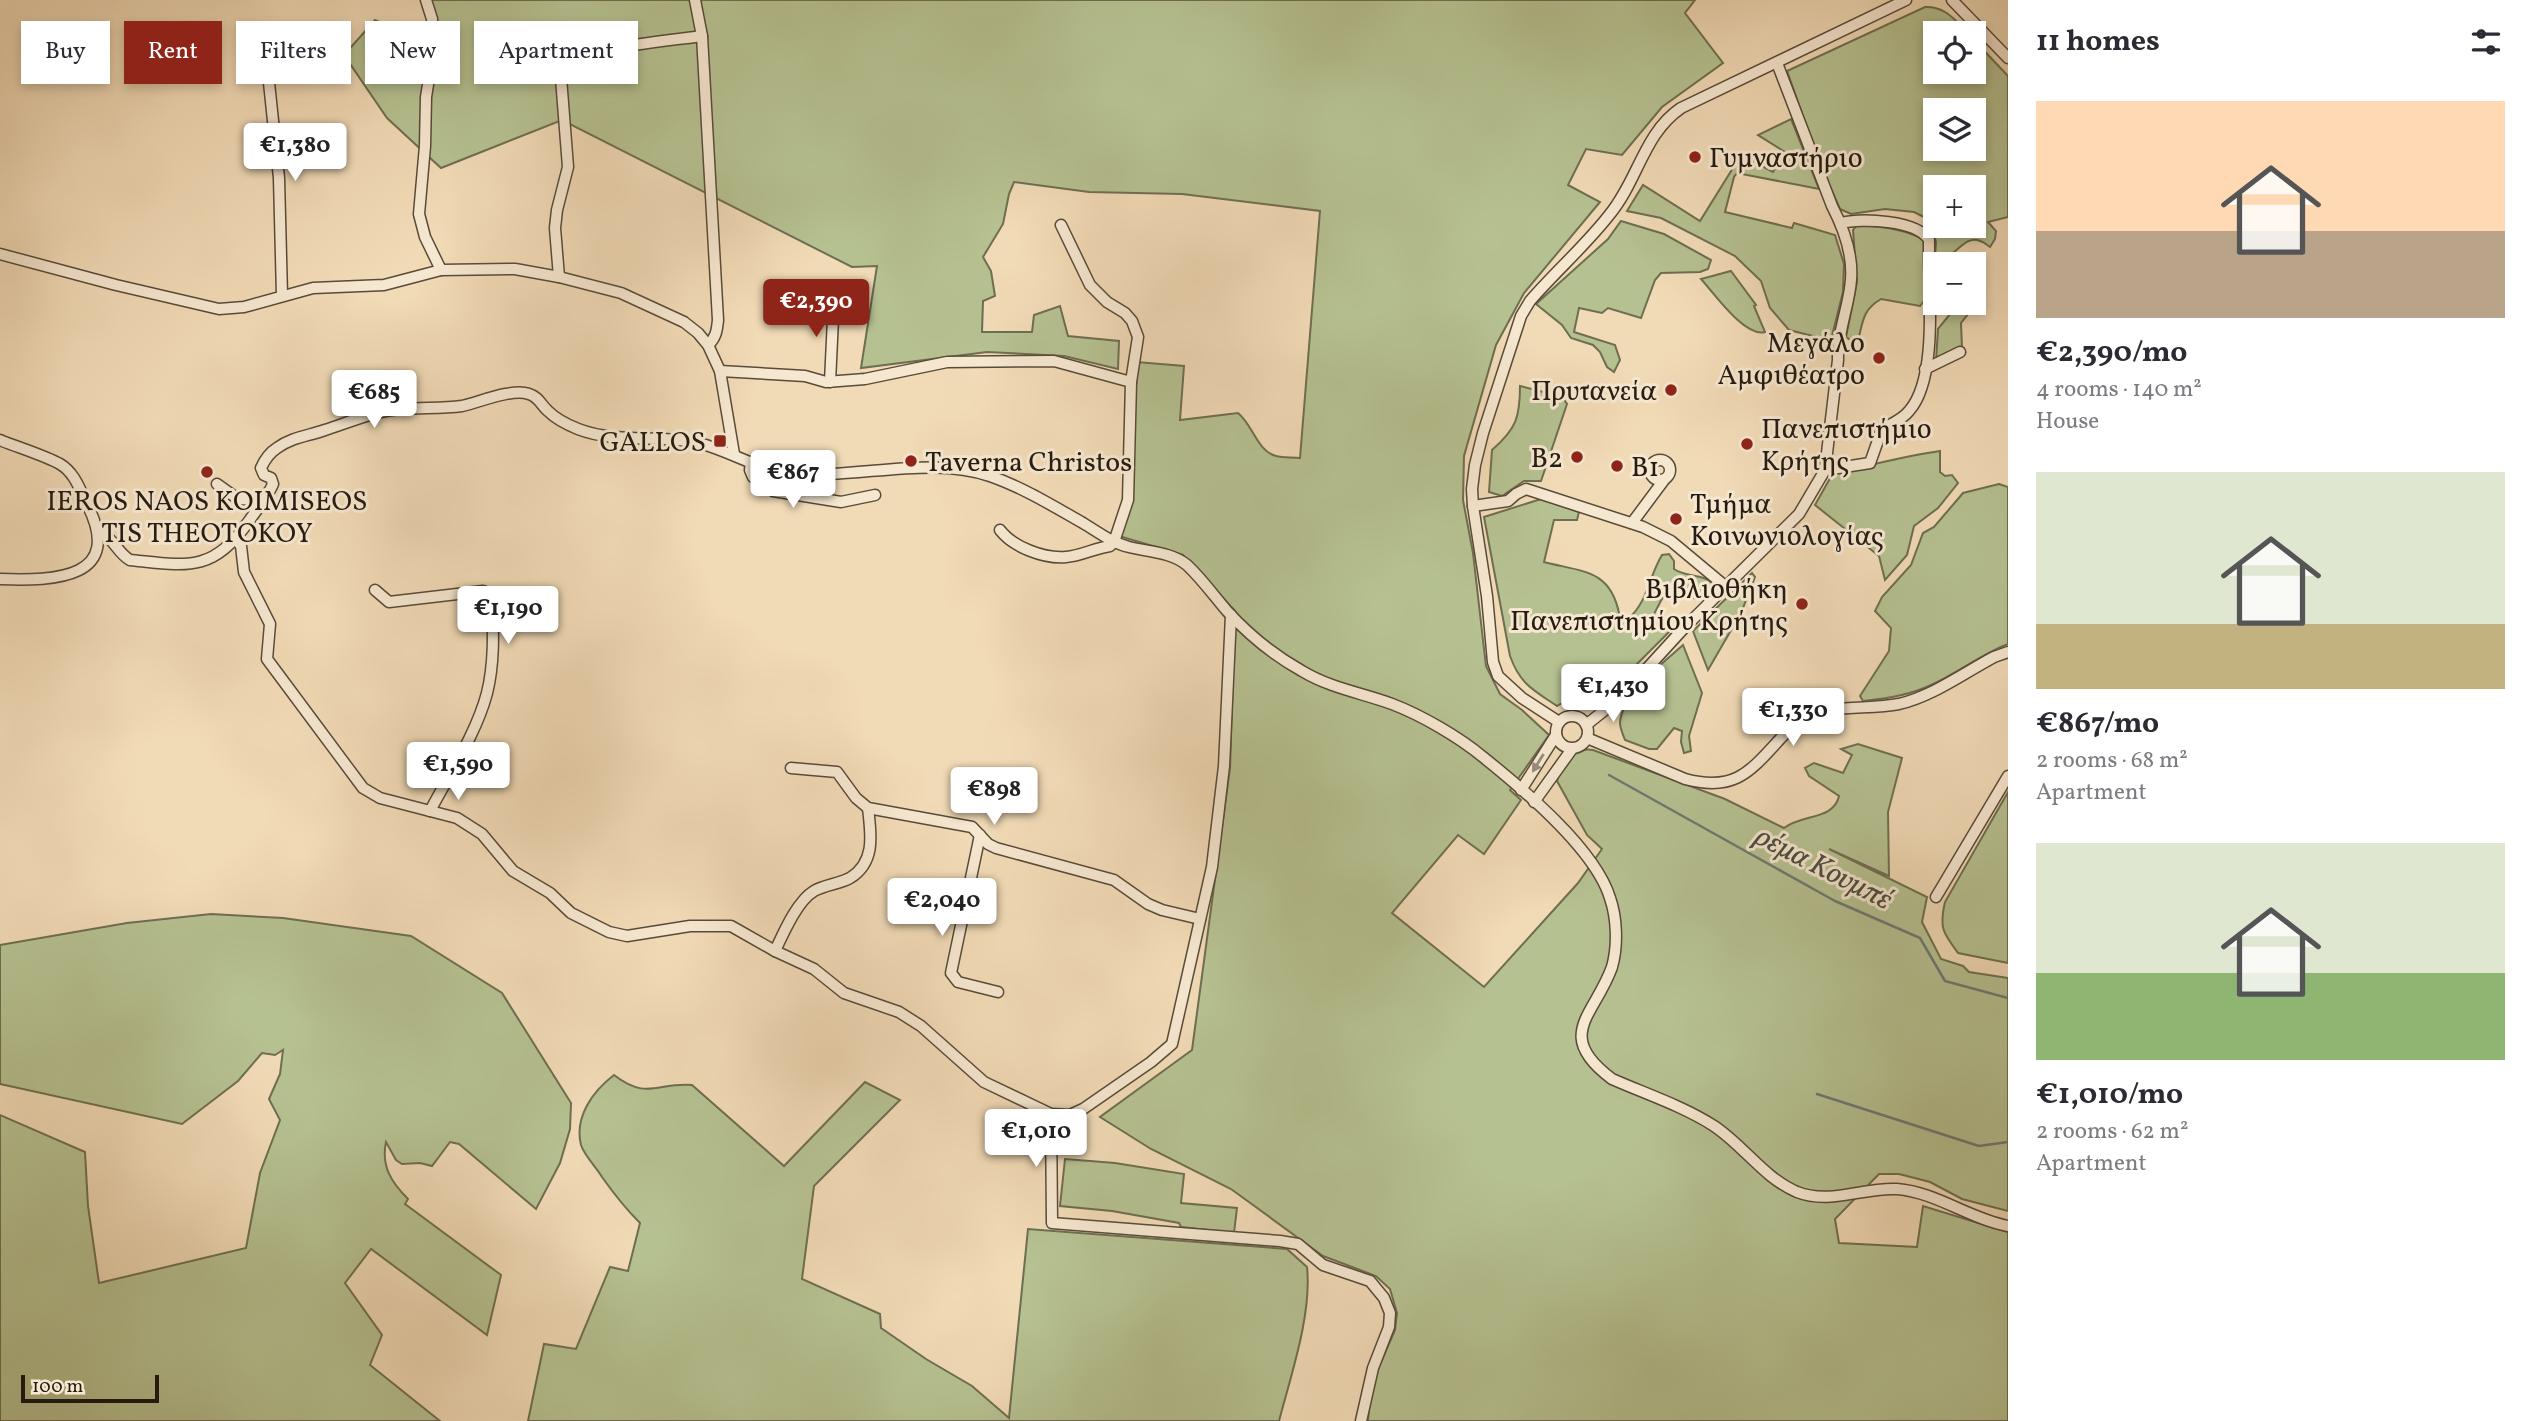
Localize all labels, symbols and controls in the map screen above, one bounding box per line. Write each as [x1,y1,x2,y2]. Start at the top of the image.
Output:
chip: Buy [21,21,110,84]
chip: Rent [124,21,222,84]
chip: Filters [236,21,351,84]
chip: New [365,21,460,84]
chip: Apartment [474,21,638,84]
map controls [1923,21,1986,315]
button: locate [1923,21,1986,84]
text: 11 homes [2036,21,2160,63]
icon: filters [2467,23,2505,61]
button: layers [1923,98,1986,161]
pin: €1,380 [238,124,352,183]
text: €1,380 [260,130,330,162]
place label: Γυμναστήριο [1709,140,1863,179]
icon: home [2208,147,2334,273]
marker: Γυμναστήριο [1687,149,1703,165]
button: + [1923,175,1986,238]
button: − [1923,252,1986,315]
pin: €2,390 [759,280,873,339]
text: €2,390 [779,286,853,318]
place label: Μεγάλο Αμφιθέατρο [1717,325,1865,396]
text: €2,390/mo [2036,332,2187,374]
marker: Μεγάλο Αμφιθέατρο [1871,350,1887,366]
pin: €685 [333,370,415,430]
place label: Πρυτανεία [1531,373,1657,412]
text: 4 rooms · 140 m² [2036,374,2202,406]
text: €685 [348,377,400,409]
marker: Πρυτανεία [1663,382,1679,398]
text: House [2036,406,2099,438]
place label: Πανεπιστήμιο Κρήτης [1761,411,1932,482]
place label: GALLOS [599,424,706,463]
marker: GALLOS [712,433,728,449]
marker: Πανεπιστήμιο Κρήτης [1739,436,1755,452]
place label: Β2 [1531,440,1563,479]
place label: Taverna Christos [925,444,1132,483]
marker: Β2 [1569,449,1585,465]
place label: Β1 [1631,449,1659,488]
pin: €867 [752,450,834,510]
marker: Taverna Christos [903,453,919,469]
text: €867 [766,457,820,489]
marker: Β1 [1609,458,1625,474]
marker: IEROS NAOS KOIMISEOS TIS THEOTOKOY [199,464,215,480]
place label: IEROS NAOS KOIMISEOS TIS THEOTOKOY [46,483,368,554]
place label: Τμήμα Κοινωνιολογίας [1690,486,1884,557]
marker: Τμήμα Κοινωνιολογίας [1668,511,1684,527]
icon: home [2208,518,2334,644]
place label: Βιβλιοθήκη Πανεπιστημίου Κρήτης [1510,571,1788,642]
pin: €1,190 [451,586,565,646]
text: €1,190 [473,593,543,625]
marker: Βιβλιοθήκη Πανεπιστημίου Κρήτης [1794,596,1810,612]
pin: €1,430 [1556,664,1670,724]
text: €1,430 [1577,671,1649,703]
pin: €1,330 [1736,688,1850,748]
text: €1,330 [1758,695,1828,727]
text: €867/mo [2036,703,2159,745]
pin: €1,590 [401,742,515,802]
text: 2 rooms · 68 m² [2036,745,2188,777]
text: €1,590 [423,749,493,781]
one-way arrow [1532,753,1545,773]
pin: €898 [953,768,1035,827]
text: €898 [967,774,1021,806]
text: Apartment [2036,777,2147,809]
water label: ρέμα Κουμπέ [1746,815,1899,922]
pin: €2,040 [885,878,999,938]
text: €2,040 [904,885,980,917]
icon: home [2208,889,2334,1015]
text: €1,010/mo [2036,1074,2183,1116]
pin: €1,010 [979,1110,1093,1169]
text: €1,010 [1001,1116,1071,1148]
text: 2 rooms · 62 m² [2036,1116,2188,1148]
text: Apartment [2036,1148,2147,1180]
scale bar [21,1372,159,1404]
text: 100 m [32,1374,83,1400]

